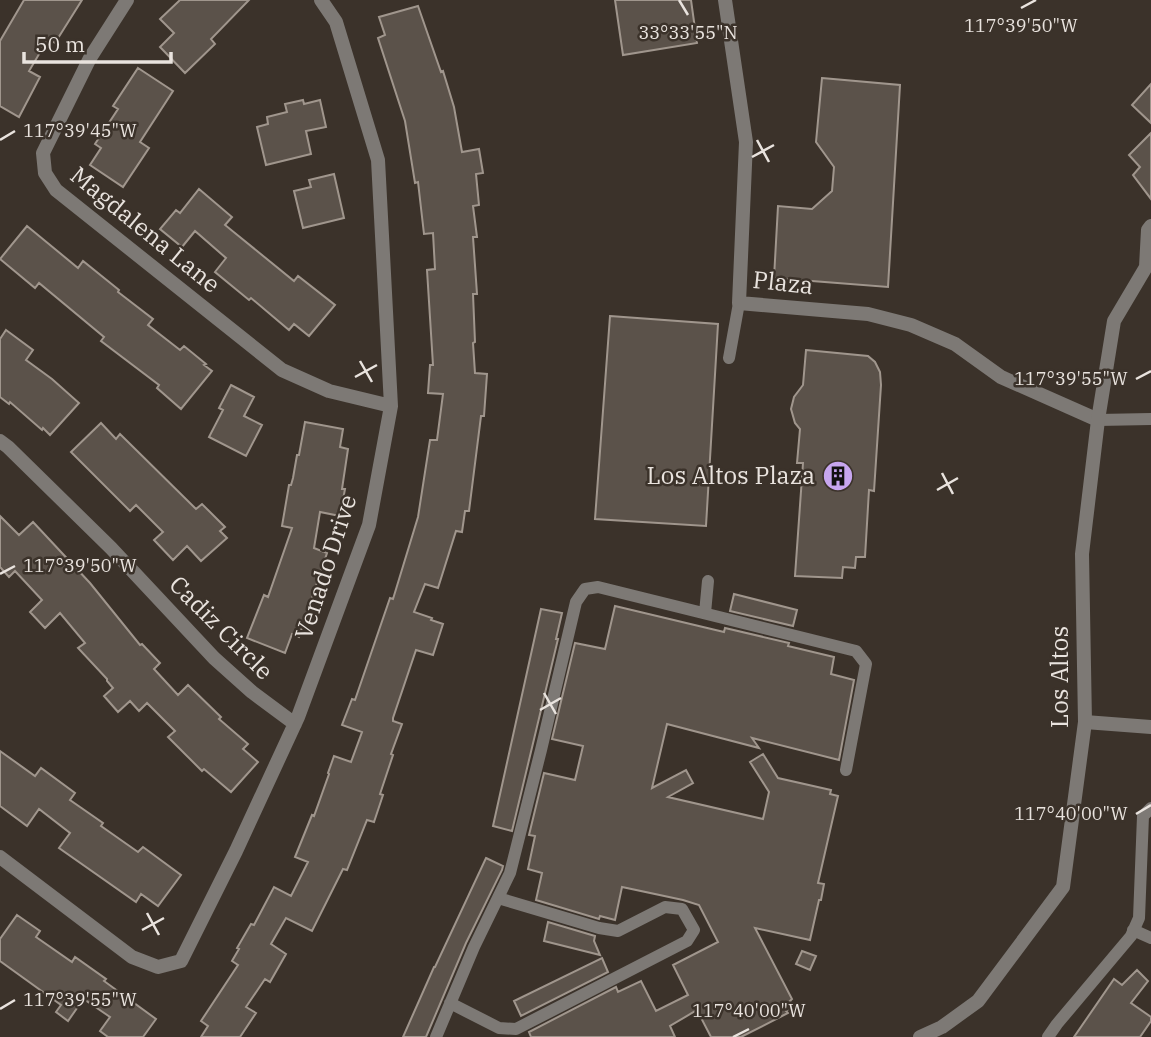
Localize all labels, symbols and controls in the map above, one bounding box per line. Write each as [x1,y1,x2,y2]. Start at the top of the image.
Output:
text: 117°39'50"W [964,14,1078,37]
scale bar [24,21,172,65]
text: 33°33'55"N [639,21,738,44]
text: 50 m [35,30,85,58]
text: 117°39'45"W [23,119,137,142]
street label: Magdalena Lane [64,159,227,300]
street label: Plaza [751,263,815,301]
text: 117°39'55"W [1014,367,1128,390]
place label: Los Altos Plaza [647,459,815,491]
building icon: Los Altos Plaza [821,459,855,493]
street label: Venado Drive [287,490,363,643]
text: 117°39'50"W [23,554,137,577]
street label: Cadiz Circle [163,568,281,686]
street label: Los Altos [1043,626,1075,728]
text: 117°40'00"W [1014,802,1128,825]
text: 117°39'55"W [23,988,137,1011]
text: 117°40'00"W [692,999,806,1022]

